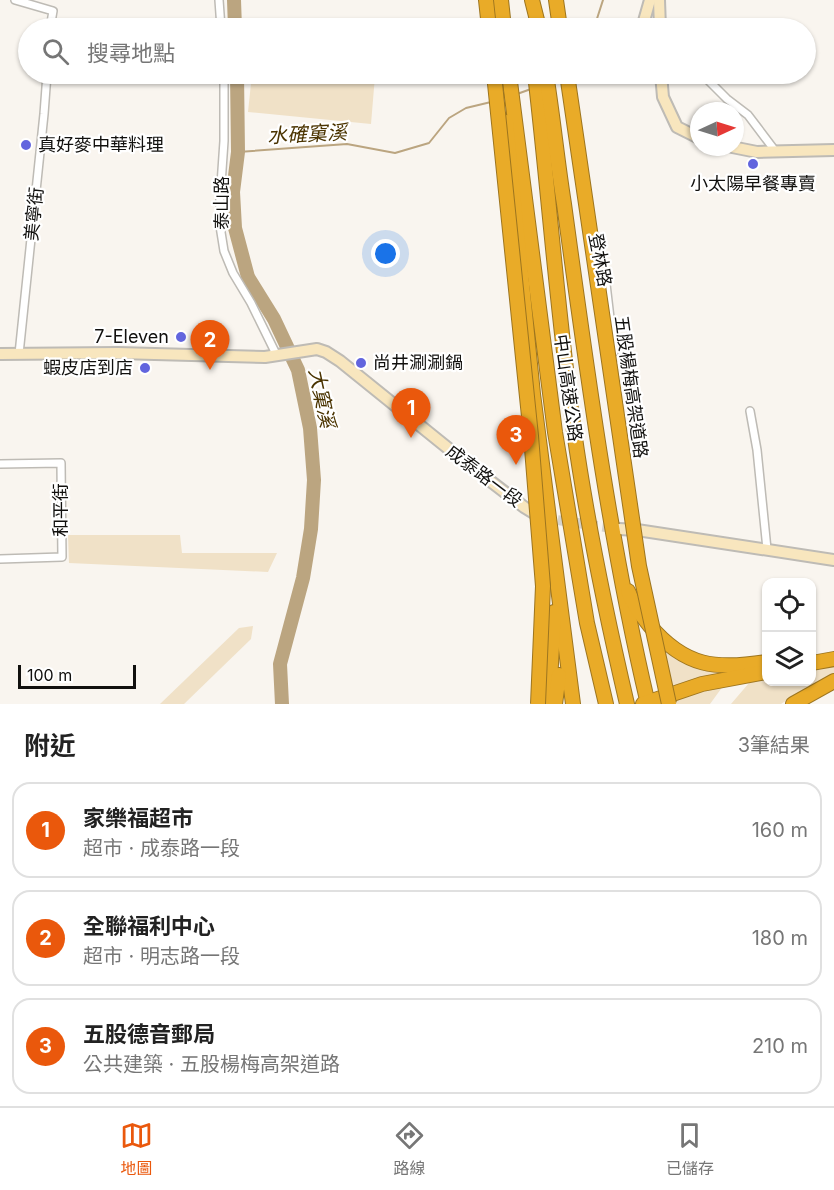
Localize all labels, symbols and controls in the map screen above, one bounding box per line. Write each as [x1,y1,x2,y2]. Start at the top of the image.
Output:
search box [18,18,816,84]
icon: search [39,35,72,68]
text: 搜尋地點 [87,40,175,66]
north arrow [690,102,744,156]
water label: 水確窠溪 [266,120,351,148]
place label: 真好麥中華料理 [38,134,164,155]
marker: 真好麥中華料理 [19,138,33,152]
marker: 小太陽早餐專賣 [746,157,760,171]
place label: 小太陽早餐專賣 [690,173,816,194]
street label: 泰山路 [211,176,232,230]
street label: 美寧街 [20,186,47,242]
street label: 登林路 [585,231,616,288]
your location [371,239,400,268]
street label: 五股楊梅高架道路 [611,314,652,460]
pin: 2 [190,320,230,370]
place label: 7-Eleven [94,326,169,347]
marker: 7-Eleven [174,330,188,344]
street label: 中山高速公路 [551,333,586,443]
place label: 尚井涮涮鍋 [373,352,463,373]
marker: 尚井涮涮鍋 [354,356,368,370]
place label: 蝦皮店到店 [43,357,133,378]
marker: 蝦皮店到店 [138,361,152,375]
water label: 大窠溪 [304,366,341,433]
pin: 1 [392,388,430,438]
pin: 3 [496,416,536,465]
street label: 成泰路一段 [442,440,527,511]
street label: 和平街 [50,483,71,537]
map controls [762,578,816,686]
button: locate [762,578,816,632]
button: layers [762,632,816,686]
scale bar [18,662,136,690]
text: 100 m [27,665,72,685]
text: 附近 [24,730,76,761]
text: 3筆結果 [738,733,810,757]
text: 家樂福超市 [83,805,193,831]
text: 1 [41,818,50,842]
text: 160 m [752,818,808,842]
text: 超市 · 成泰路一段 [83,836,240,860]
text: 全聯福利中心 [83,913,215,939]
text: 2 [39,926,52,950]
text: 180 m [752,926,808,950]
text: 超市 · 明志路一段 [83,944,240,968]
text: 五股德音郵局 [83,1021,215,1047]
text: 3 [39,1034,52,1058]
text: 210 m [752,1034,808,1058]
text: 公共建築 · 五股楊梅高架道路 [83,1052,340,1076]
tab: 地圖 [120,1119,153,1179]
tab: 路線 [393,1119,426,1179]
tab: 已儲存 [666,1119,714,1179]

